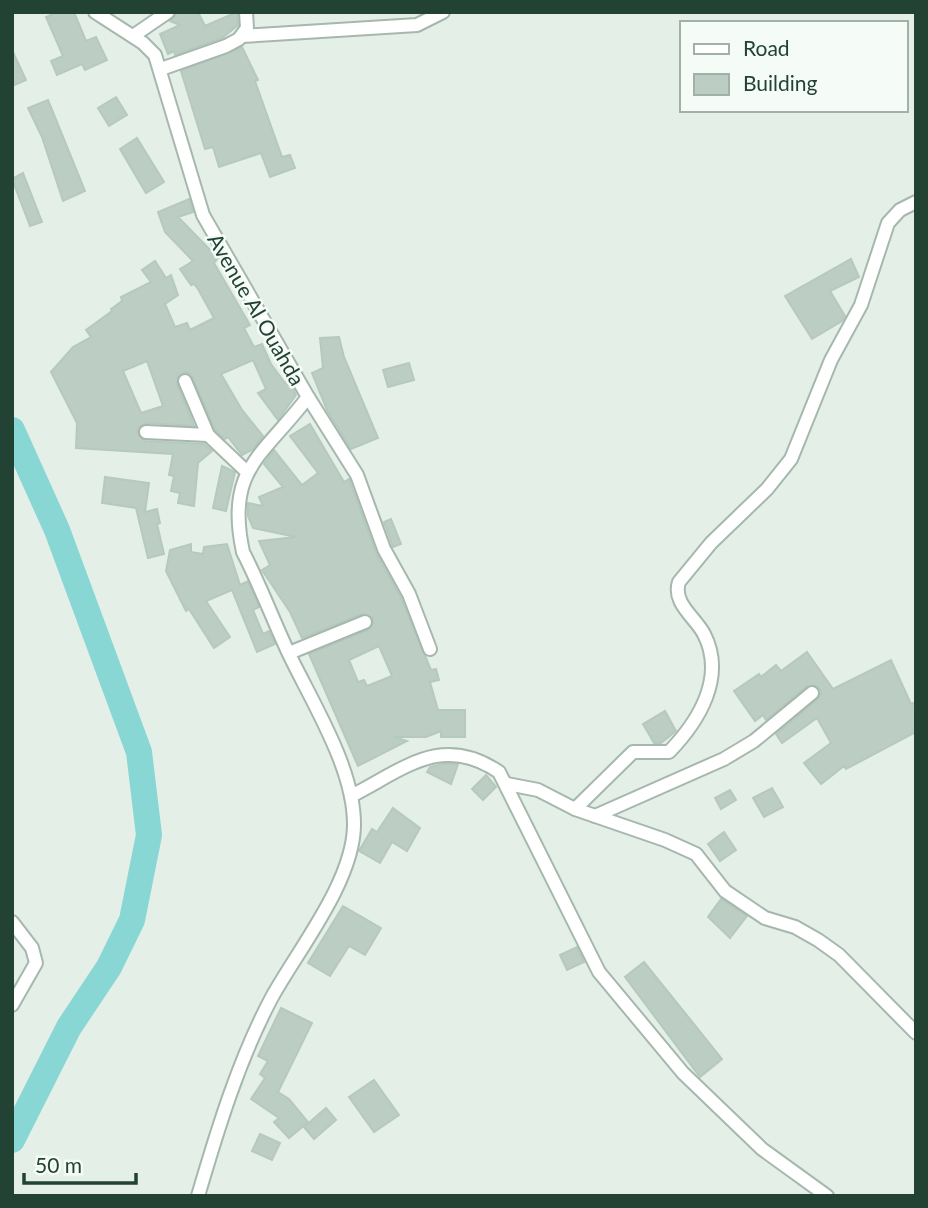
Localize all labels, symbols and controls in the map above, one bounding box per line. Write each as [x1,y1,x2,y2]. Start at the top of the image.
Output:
legend [680,21,907,112]
text: Road [743,35,790,60]
text: Building [743,70,818,95]
street label: Avenue Al Ouahda [203,229,311,389]
scale bar [24,1142,136,1186]
text: 50 m [35,1152,82,1177]

